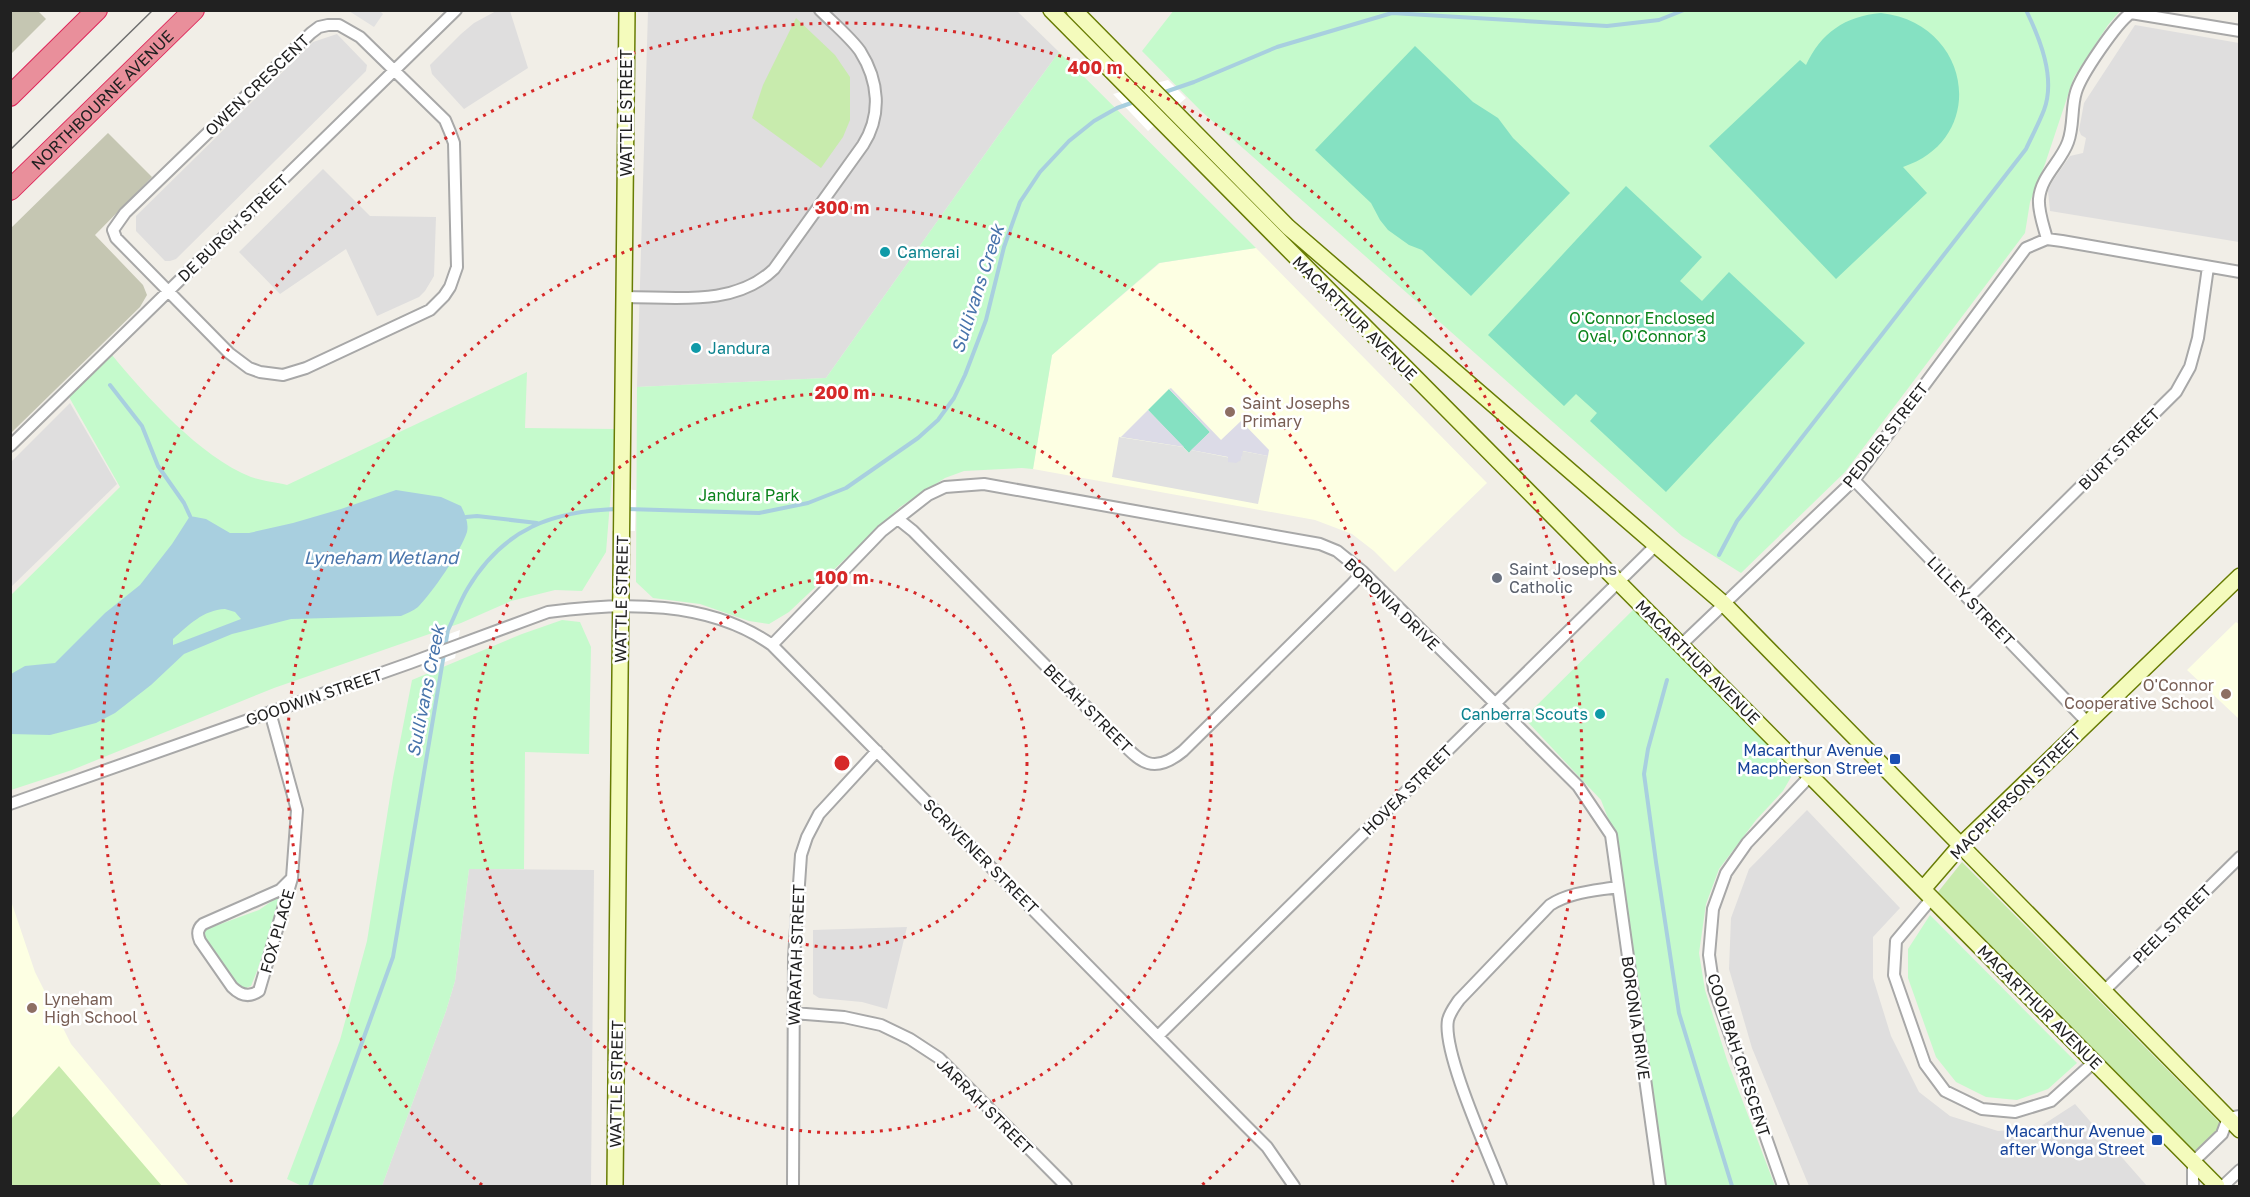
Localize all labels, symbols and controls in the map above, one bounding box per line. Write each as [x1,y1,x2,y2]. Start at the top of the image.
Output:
street label: NORTHBOURNE AVENUE [27,26,178,174]
street label: OWEN CRESCENT [201,30,313,140]
street label: WATTLE STREET [616,49,636,177]
text: 400 m [1068,56,1122,78]
street label: DE BURGH STREET [173,170,293,286]
text: 300 m [815,196,869,218]
water label: Sullivans Creek [946,220,1009,356]
place label: Camerai [897,242,960,262]
marker: Camerai [878,245,892,259]
street label: MACARTHUR AVENUE [1288,251,1422,385]
park label: O'Connor Enclosed Oval, O'Connor 3 [1569,308,1715,346]
place label: Jandura [708,338,770,358]
marker: Jandura [689,341,703,355]
street label: PEDDER STREET [1838,378,1932,491]
text: 200 m [815,381,869,403]
place label: Saint Josephs Primary [1242,393,1350,431]
street label: BURT STREET [2074,404,2164,494]
marker: Saint Josephs Primary [1223,405,1237,419]
park label: Jandura Park [698,485,800,505]
street label: WATTLE STREET [610,535,632,663]
water label: Lyneham Wetland [304,546,460,568]
street label: LILLEY STREET [1923,552,2019,650]
street label: BORONIA DRIVE [1340,553,1444,655]
place label: Saint Josephs Catholic [1509,559,1617,597]
text: 100 m [816,566,868,588]
marker: Saint Josephs Catholic [1490,571,1504,585]
street label: MACARTHUR AVENUE [1631,595,1765,729]
water label: Sullivans Creek [401,621,449,759]
street label: BELAH STREET [1039,659,1137,757]
street label: GOODWIN STREET [243,664,385,730]
place label: O'Connor Cooperative School [2064,675,2214,713]
marker: O'Connor Cooperative School [2219,687,2233,701]
place label: Canberra Scouts [1461,704,1588,724]
marker: Canberra Scouts [1593,707,1607,721]
street label: MACPHERSON STREET [1945,724,2085,864]
place label: Macarthur Avenue Macpherson Street [1737,740,1883,778]
street label: HOVEA STREET [1358,741,1456,839]
marker: Macarthur Avenue Macpherson Street [1888,752,1902,766]
centre of rings [832,753,852,773]
street label: SCRIVENER STREET [919,794,1043,918]
street label: PEEL STREET [2128,880,2216,968]
street label: WARATAH STREET [784,884,808,1026]
street label: FOX PLACE [255,887,299,975]
street label: MACARTHUR AVENUE [1973,940,2107,1074]
street label: BORONIA DRIVE [1617,955,1655,1081]
street label: COOLIBAH CRESCENT [1703,971,1775,1139]
place label: Lyneham High School [44,989,137,1027]
marker: Lyneham High School [25,1001,39,1015]
street label: WATTLE STREET [605,1020,627,1148]
street label: JARRAH STREET [933,1054,1037,1158]
place label: Macarthur Avenue after Wonga Street [2000,1121,2145,1159]
marker: Macarthur Avenue after Wonga Street [2150,1133,2164,1147]

